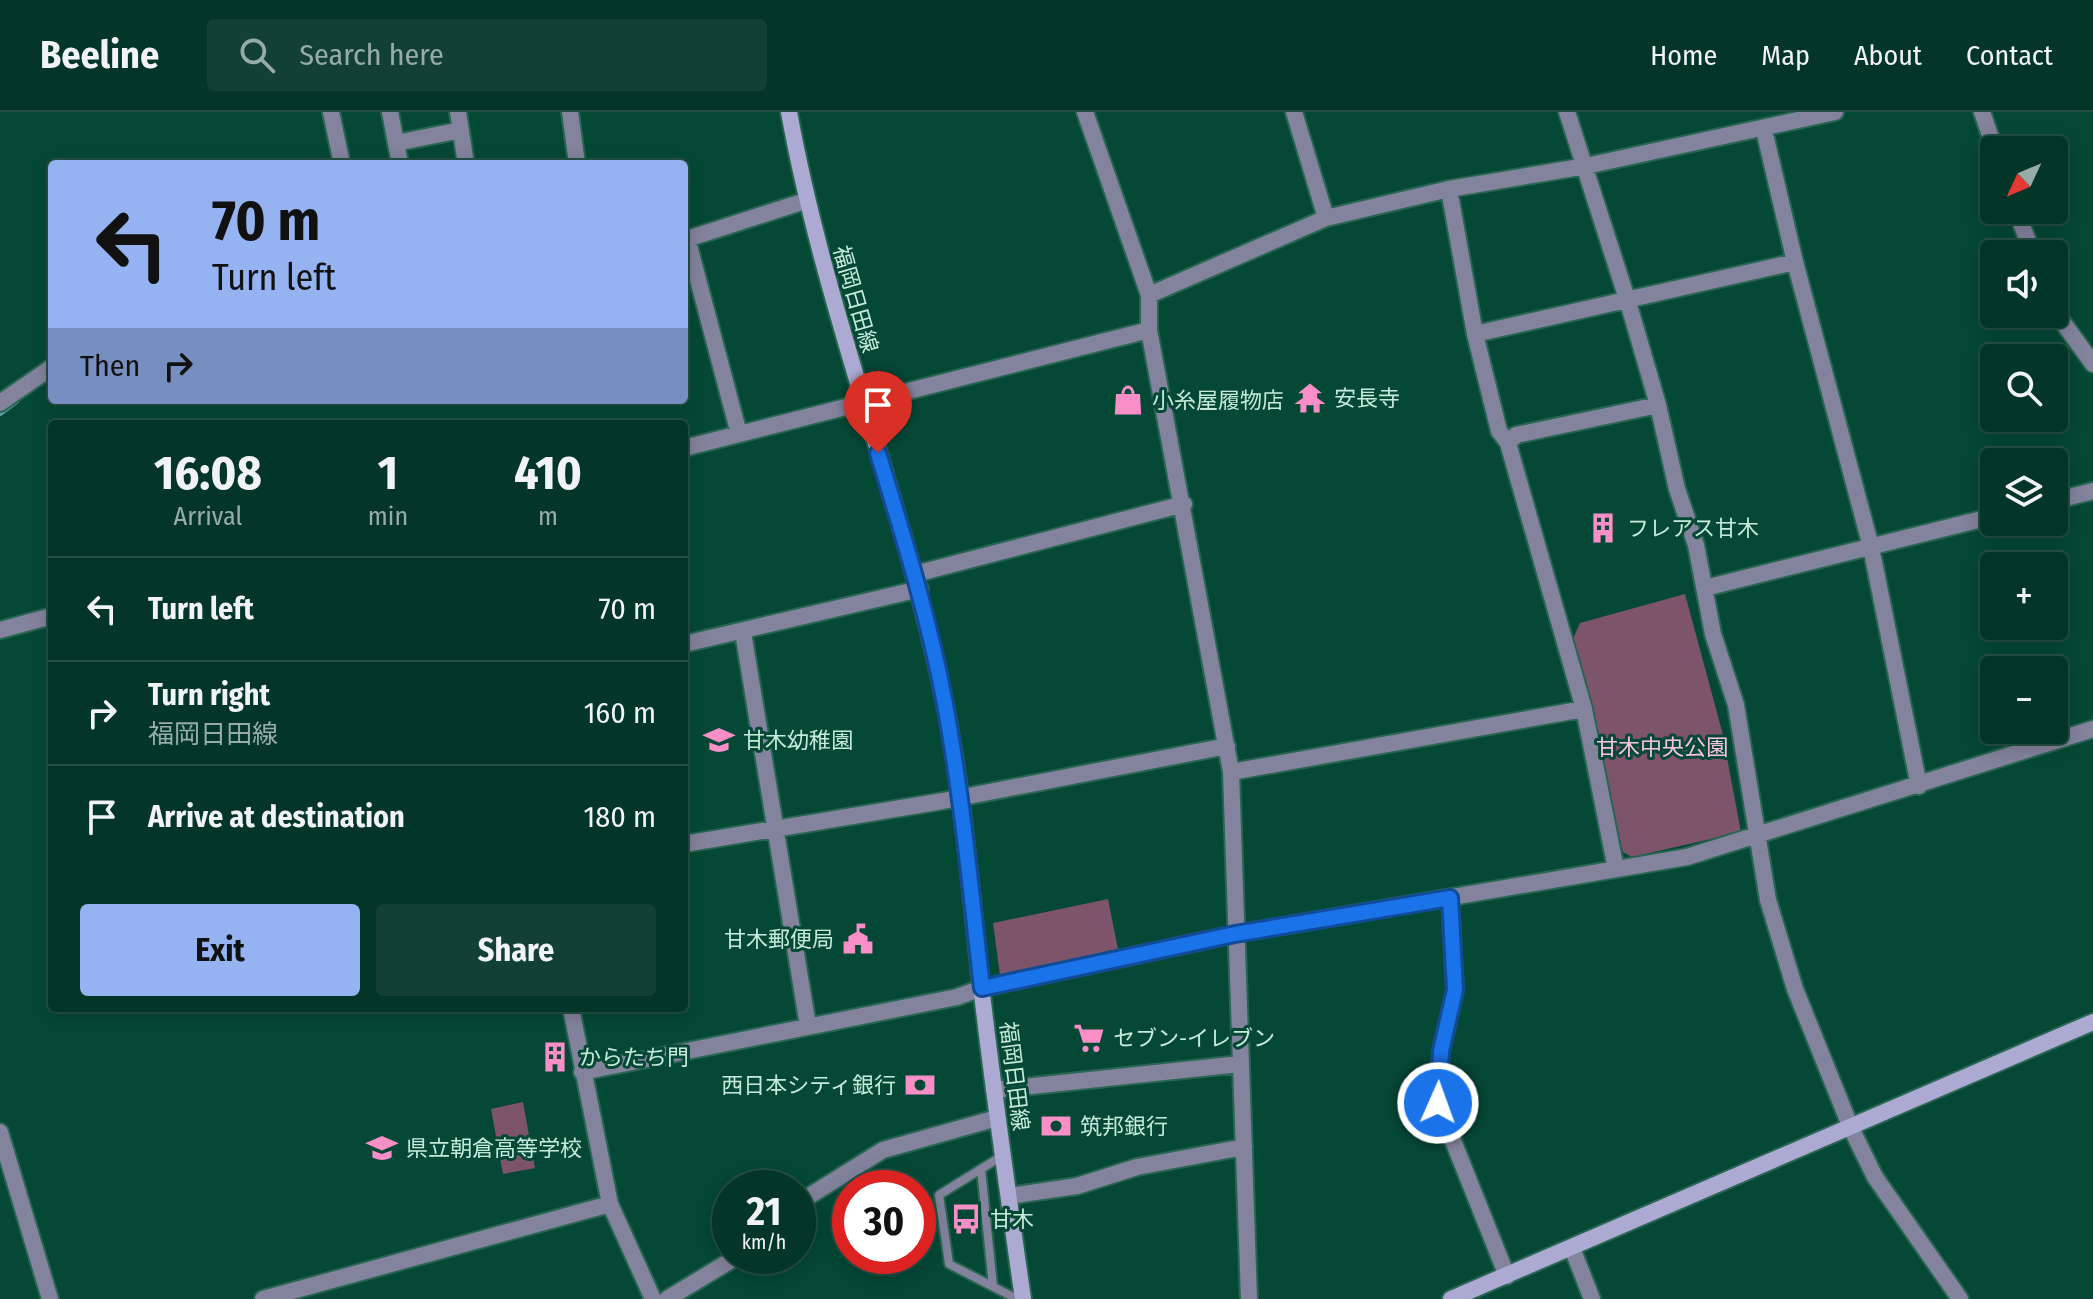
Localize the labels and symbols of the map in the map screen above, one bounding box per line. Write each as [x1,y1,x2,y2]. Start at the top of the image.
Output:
north arrow [1980,136,2068,224]
street label: 福岡日田線 [827,243,884,356]
pin [844,371,912,453]
temple icon: 安長寺 [1293,381,1327,415]
shop icon: 小糸屋履物店 [1111,383,1145,417]
place label: 安長寺 [1334,385,1400,412]
place label: 小糸屋履物店 [1152,387,1284,414]
building icon: フレアス甘木 [1586,511,1620,545]
place label: フレアス甘木 [1627,515,1759,542]
school or university icon: 甘木幼稚園 [702,723,736,757]
place label: 甘木幼稚園 [743,727,853,754]
park label: 甘木中央公園 [1596,734,1728,761]
public building icon: 甘木郵便局 [841,922,875,956]
place label: 甘木郵便局 [724,926,834,953]
street label: 福岡日田線 [994,1020,1035,1132]
supermarket icon: セブン-イレブン [1072,1021,1106,1055]
place label: セブン-イレブン [1113,1025,1275,1052]
building icon: からたち門 [538,1040,572,1074]
place label: からたち門 [579,1044,689,1071]
position arrow [1396,1061,1480,1145]
bank icon: 西日本シティ銀行 [903,1068,937,1102]
place label: 西日本シティ銀行 [721,1072,896,1099]
bank icon: 筑邦銀行 [1039,1109,1073,1143]
place label: 筑邦銀行 [1080,1113,1168,1140]
school or university icon: 県立朝倉高等学校 [365,1131,399,1165]
place label: 県立朝倉高等学校 [406,1135,582,1162]
speed limit sign: 30 [832,1170,936,1274]
bus stop icon: 甘木 [949,1202,983,1236]
place label: 甘木 [990,1206,1034,1233]

